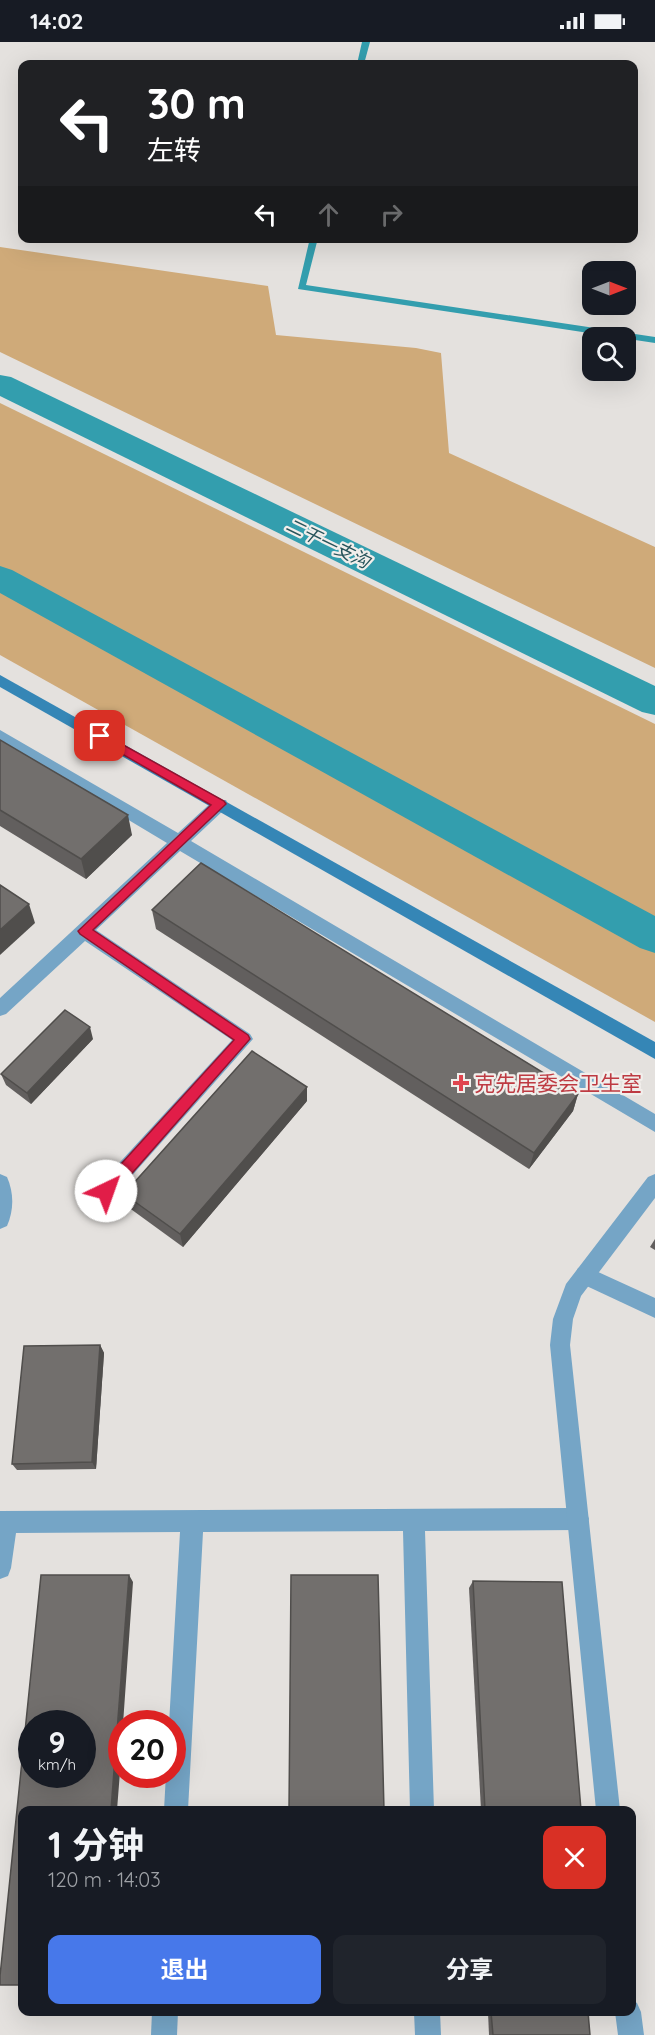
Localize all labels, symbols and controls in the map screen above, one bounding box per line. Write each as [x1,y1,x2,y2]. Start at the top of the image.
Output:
text: 14:02 [30,7,84,35]
text: 30 m [147,77,246,130]
icon: left [48,84,126,162]
text: 左转 [147,133,201,167]
icon: left [249,198,282,231]
icon: ahead [312,198,345,231]
icon: right [375,198,408,231]
north arrow [582,261,636,315]
map controls [582,261,636,381]
button: search [582,327,636,381]
water label: 二干一支沟 [283,513,375,574]
pin [74,710,125,761]
icon: arrive [83,719,116,752]
place label: 克先居委会卫生室 [474,1070,642,1096]
marker: 克先居委会卫生室 [452,1074,470,1092]
position arrow [74,1159,138,1223]
speed limit sign: 20 [108,1710,186,1788]
text: 9 [48,1723,66,1761]
text: km/h [38,1755,76,1774]
text: 1 分钟 [48,1822,144,1867]
button: close [543,1826,606,1889]
text: 120 m · 14:03 [48,1867,161,1892]
button: 退出 [48,1935,321,2004]
button: 分享 [333,1935,606,2004]

